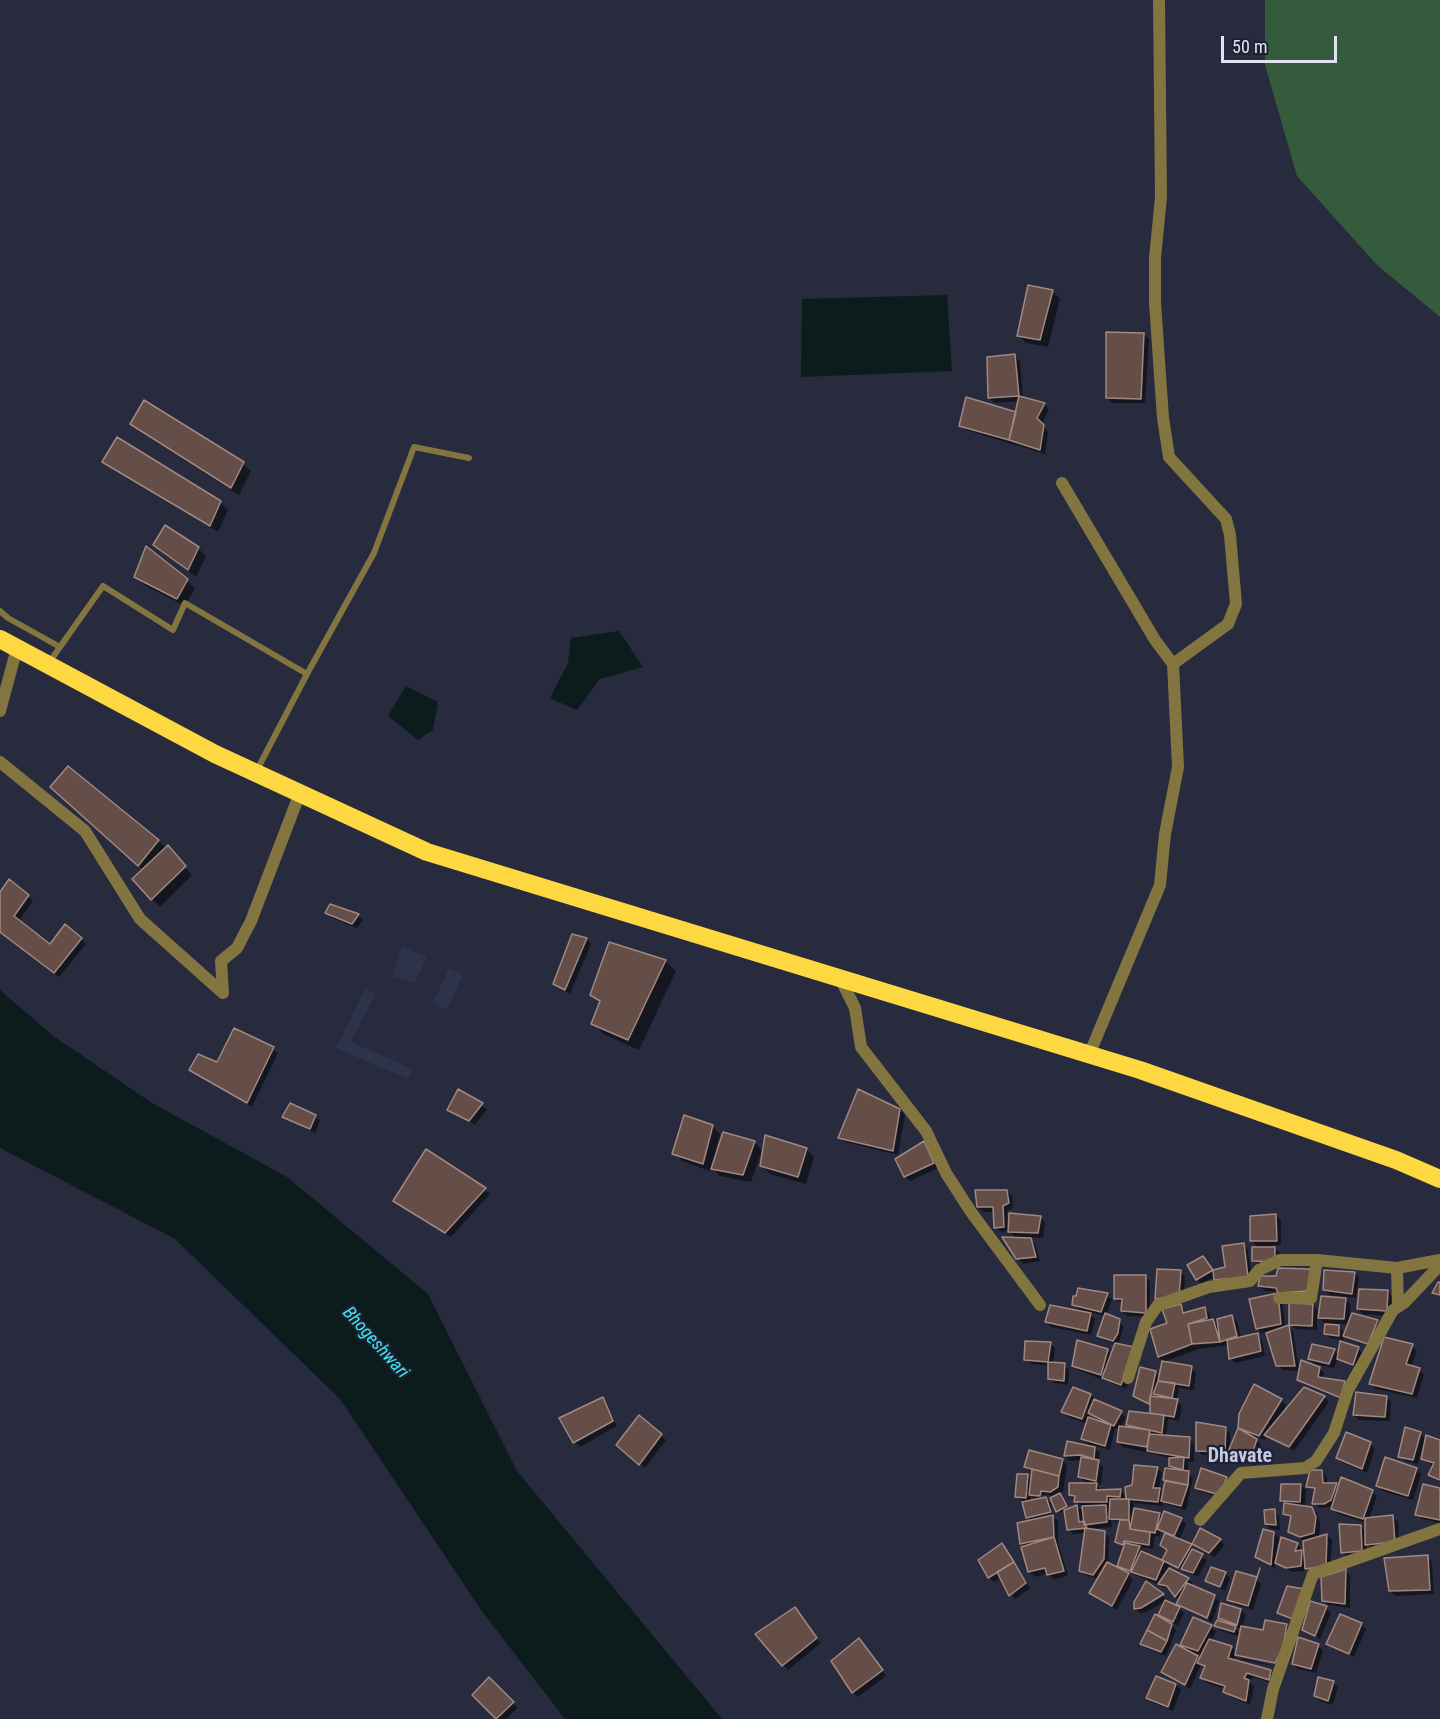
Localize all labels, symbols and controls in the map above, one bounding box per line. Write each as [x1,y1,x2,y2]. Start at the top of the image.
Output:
scale bar [1224,24,1340,62]
text: 50 m [1232,36,1267,57]
water label: Bhogeshwari [337,1303,413,1383]
district label: Dhavate [1208,1445,1272,1469]

